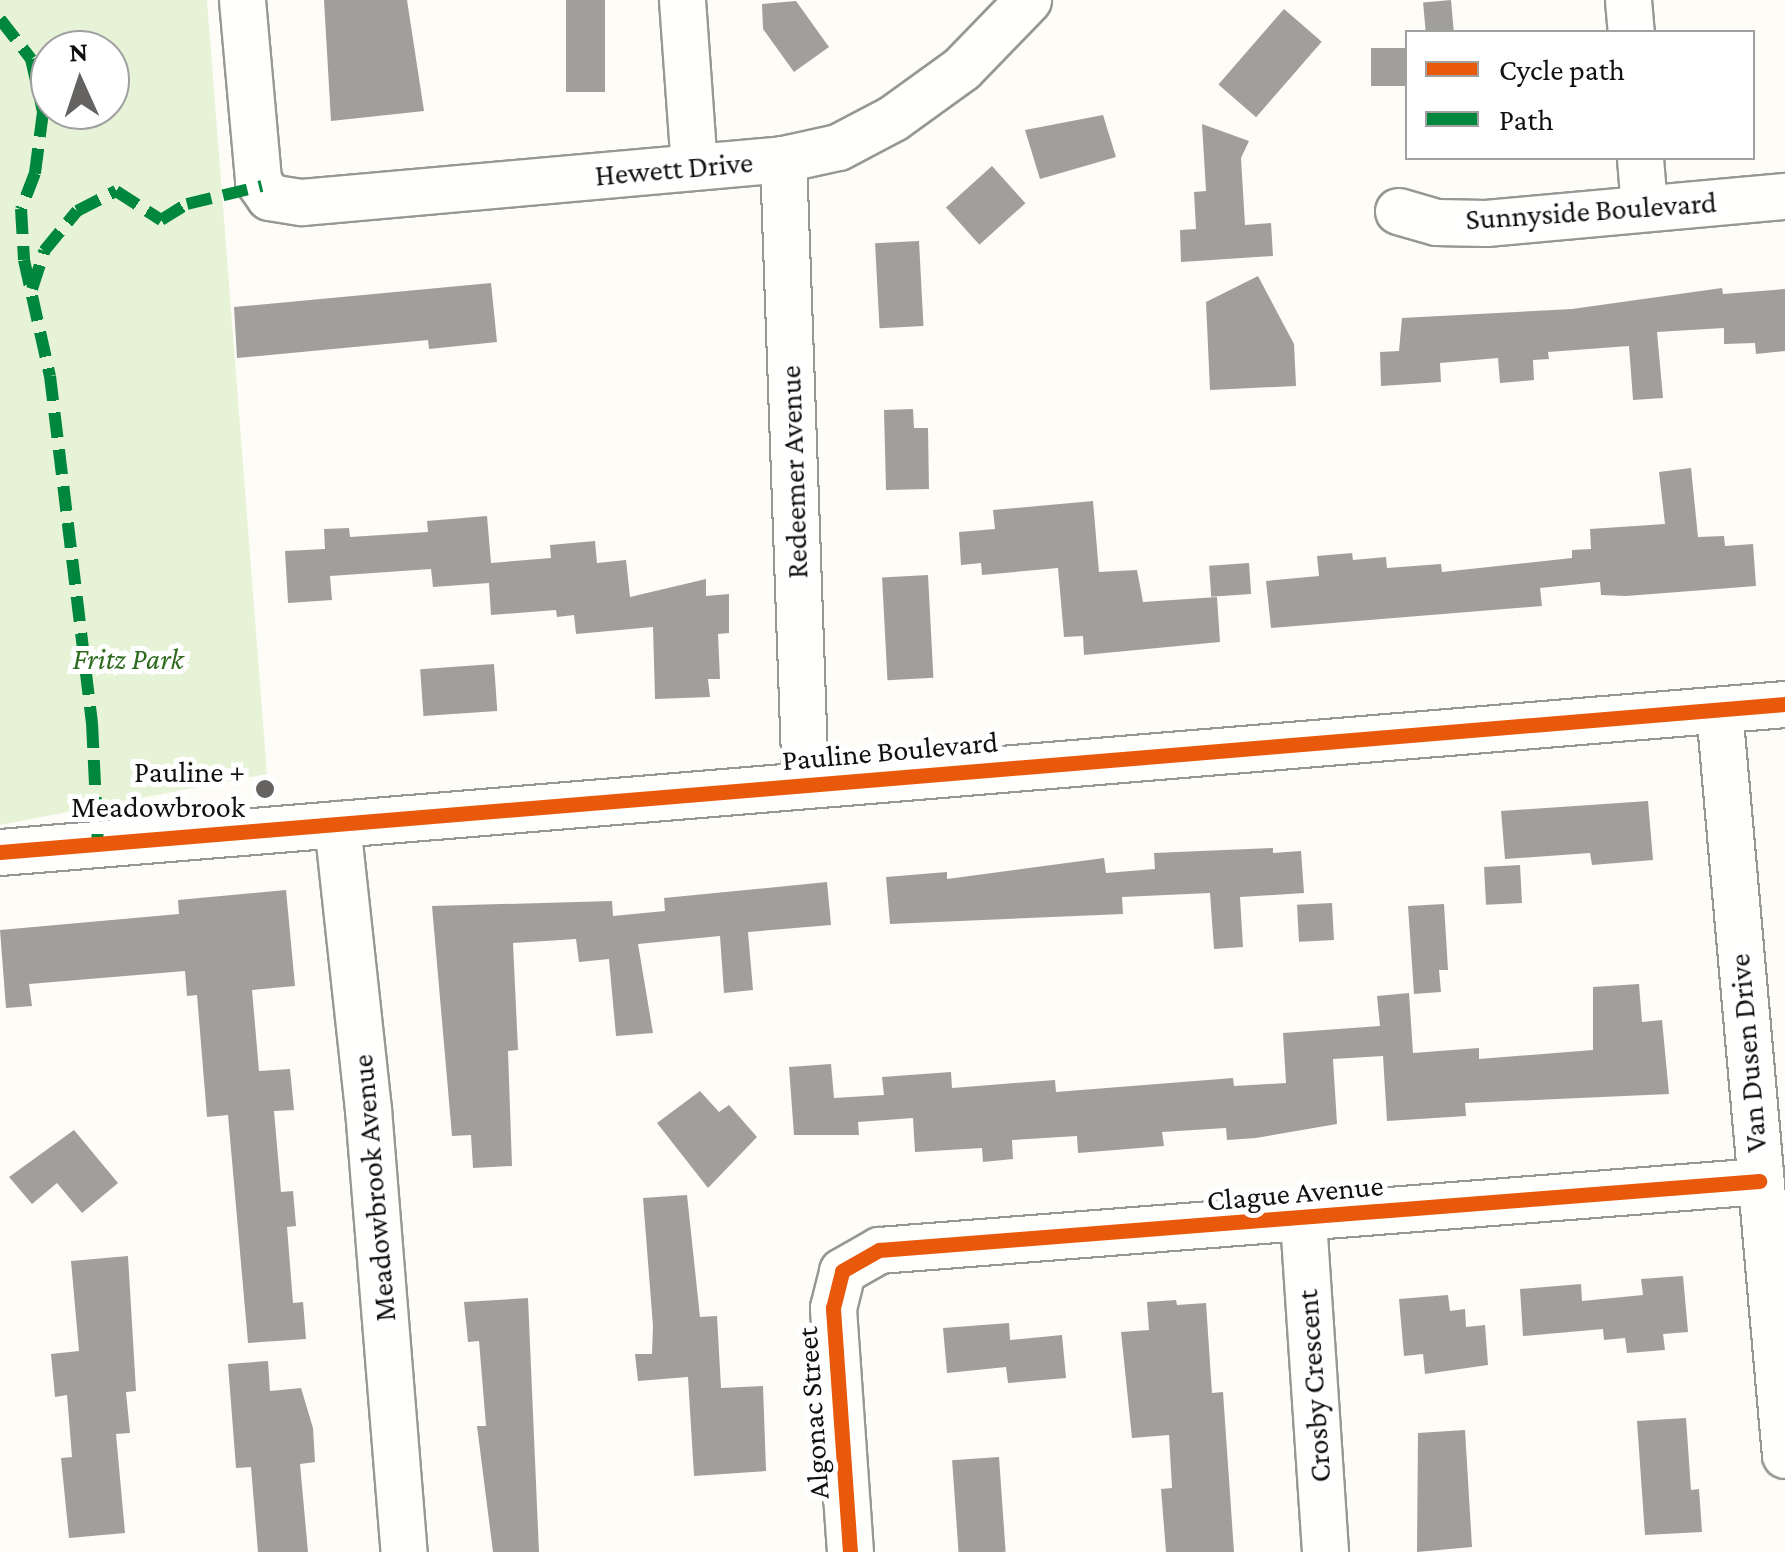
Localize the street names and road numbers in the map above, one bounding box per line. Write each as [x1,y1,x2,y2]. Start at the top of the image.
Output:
street label: Hewett Drive [593,144,755,194]
street label: Sunnyside Boulevard [1464,184,1718,238]
street label: Redeemer Avenue [772,365,816,579]
street label: Pauline Boulevard [781,724,999,778]
street label: Van Dusen Drive [1721,952,1775,1154]
street label: Meadowbrook Avenue [344,1053,404,1323]
street label: Clague Avenue [1205,1167,1385,1219]
street label: Crosby Crescent [1289,1288,1339,1484]
street label: Algonac Street [789,1326,837,1500]

